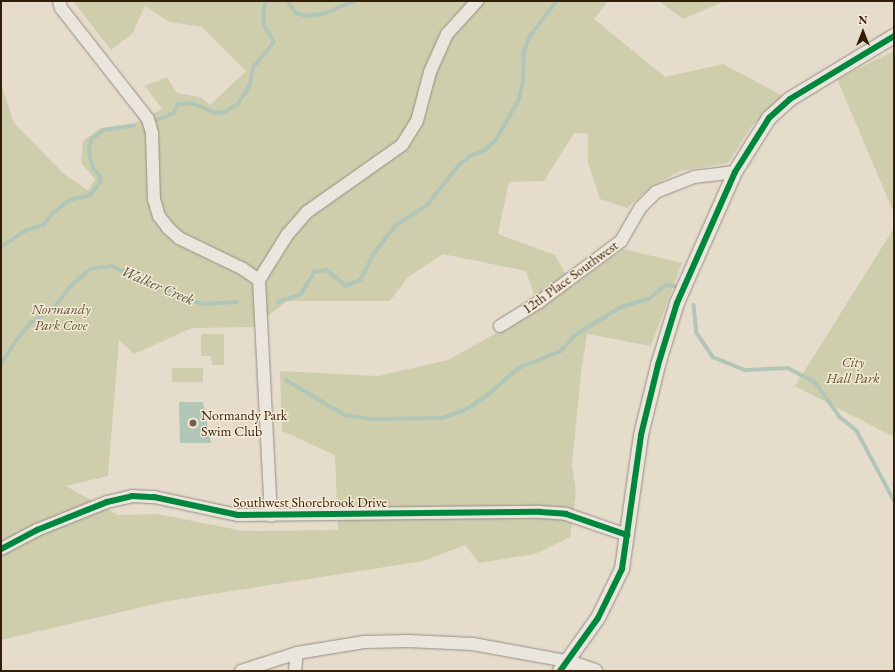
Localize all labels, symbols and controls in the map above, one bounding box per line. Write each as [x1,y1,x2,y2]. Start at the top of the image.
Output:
north arrow [843,12,883,52]
text: N [859,13,867,27]
street label: 12th Place Southwest [519,237,621,317]
water label: Walker Creek [119,262,197,308]
park label: Normandy Park Cove [31,301,91,334]
park label: City Hall Park [826,354,880,386]
place label: Normandy Park Swim Club [201,407,287,440]
marker: Normandy Park Swim Club [188,418,198,428]
street label: Southwest Shorebrook Drive [233,494,387,510]

